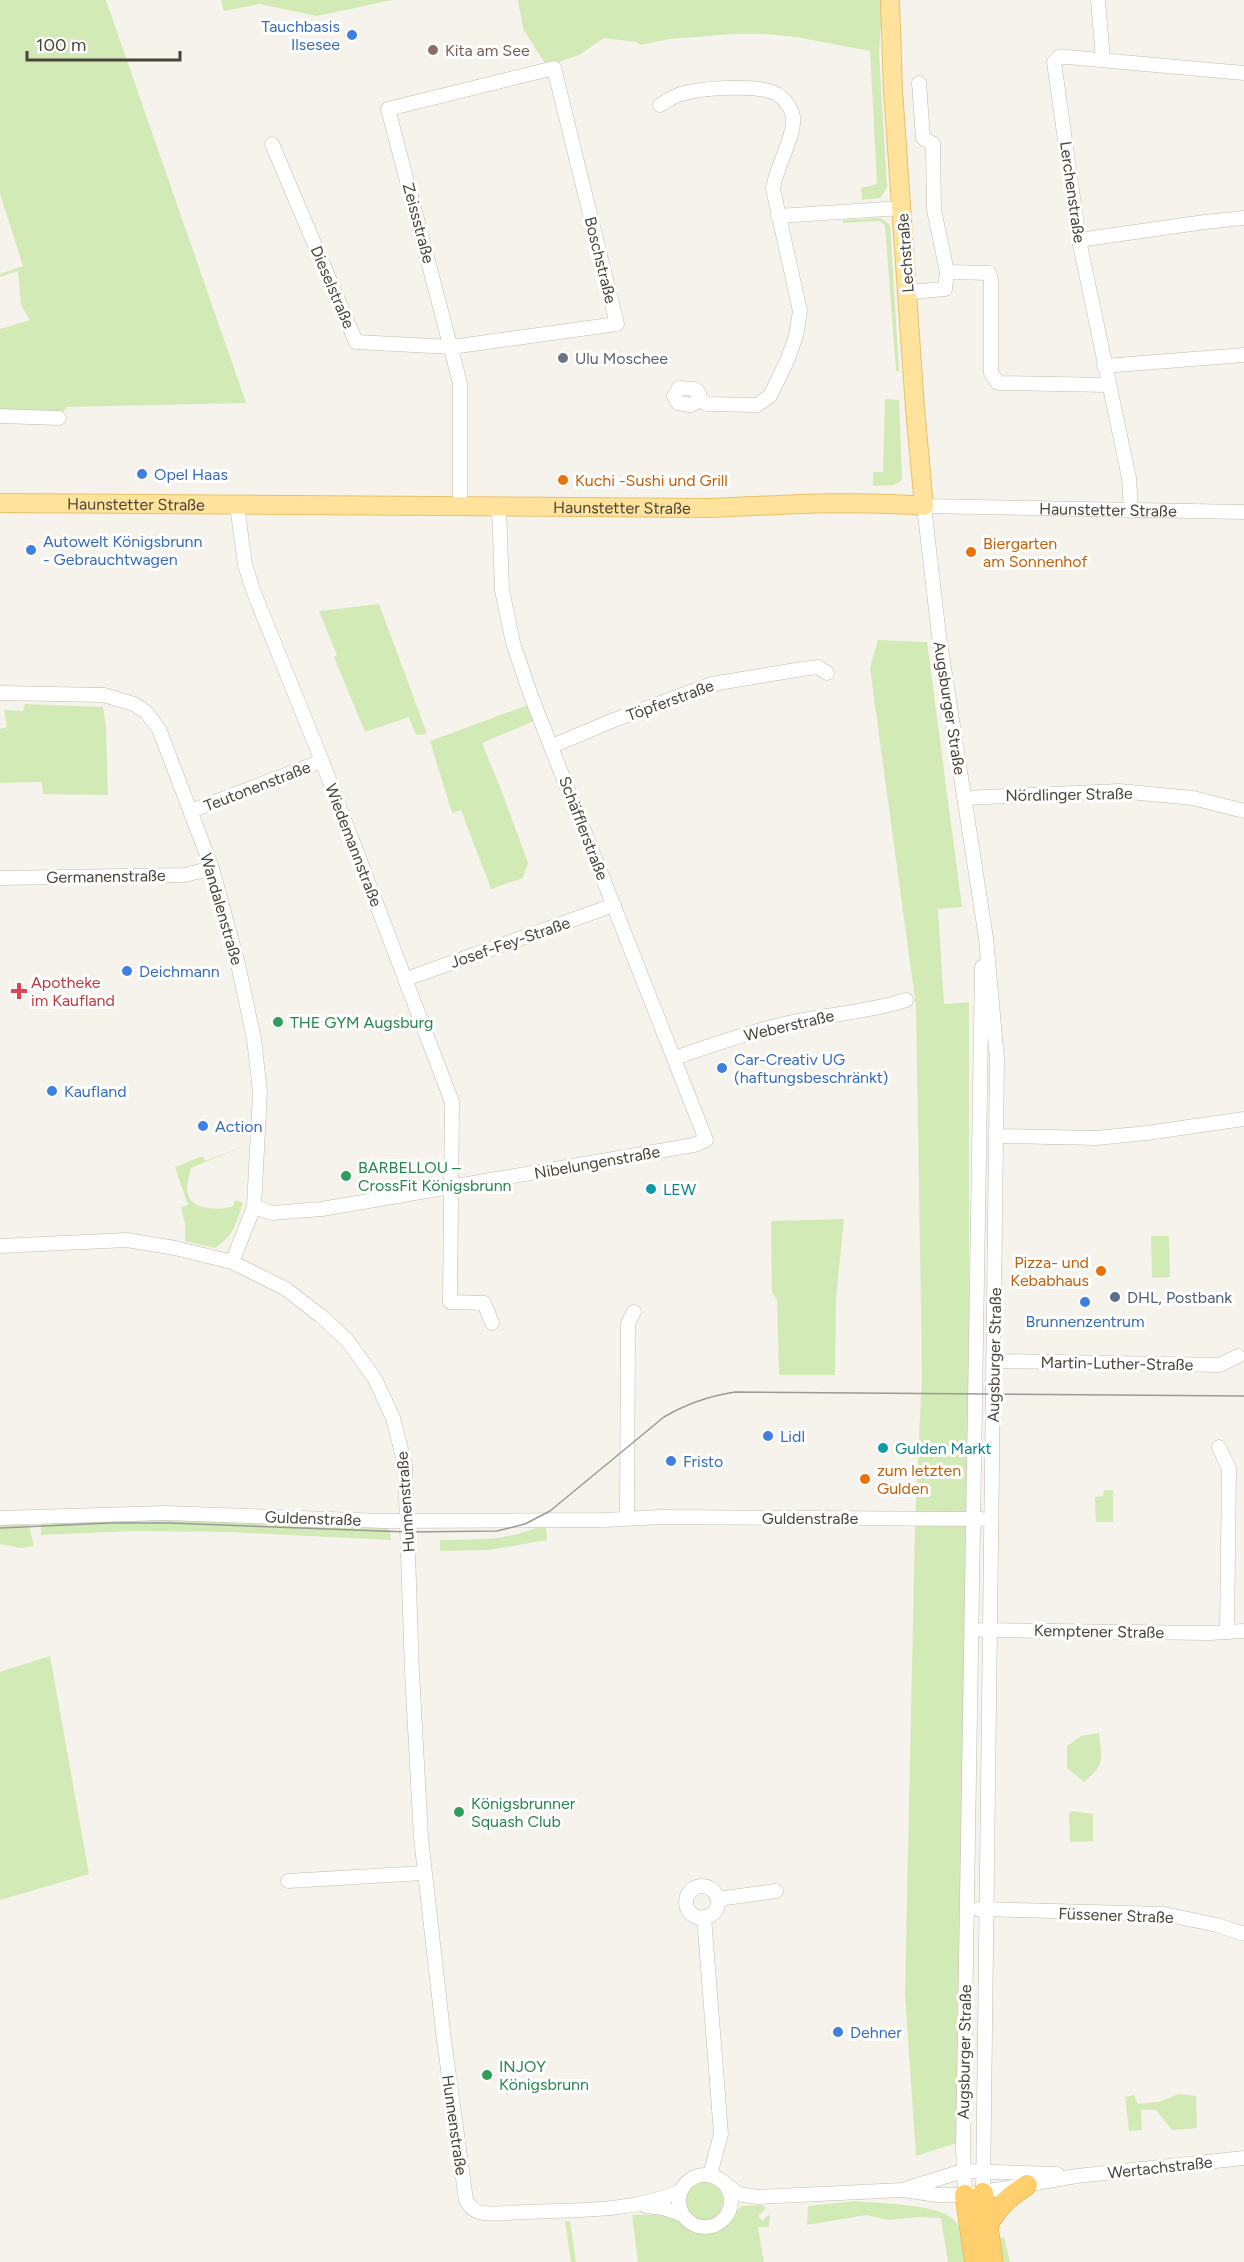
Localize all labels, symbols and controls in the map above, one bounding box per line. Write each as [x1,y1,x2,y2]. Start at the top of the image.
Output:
place label: Tauchbasis Ilsesee [261,17,340,54]
scale bar [27,24,180,62]
marker: Tauchbasis Ilsesee [345,28,359,42]
text: 100 m [36,34,86,56]
place label: Kita am See [445,41,530,60]
marker: Kita am See [426,43,440,57]
street label: Lerchenstraße [1056,140,1089,244]
street label: Zeissstraße [399,181,438,266]
street label: Lechstraße [893,212,918,293]
street label: Boschstraße [581,215,621,306]
street label: Dieselstraße [307,243,359,332]
place label: Ulu Moschee [575,349,668,368]
marker: Ulu Moschee [556,351,570,365]
place label: Opel Haas [154,465,228,484]
marker: Opel Haas [135,467,149,481]
place label: Kuchi -Sushi und Grill [575,471,728,490]
marker: Kuchi -Sushi und Grill [556,473,570,487]
street label: Haunstetter Straße [67,494,205,514]
street label: Haunstetter Straße [553,498,691,518]
street label: Haunstetter Straße [1039,499,1177,521]
place label: Autowelt Königsbrunn - Gebrauchtwagen [43,532,202,569]
place label: Biergarten am Sonnenhof [983,534,1088,571]
marker: Autowelt Königsbrunn - Gebrauchtwagen [24,543,38,557]
marker: Biergarten am Sonnenhof [964,545,978,559]
street label: Augsburger Straße [930,640,969,776]
street label: Töpferstraße [624,676,717,725]
street label: Teutonenstraße [201,757,313,815]
street label: Schäfflerstraße [555,773,612,883]
street label: Wiedemannstraße [321,781,386,910]
street label: Nördlinger Straße [1005,784,1133,805]
street label: Wandalenstraße [196,851,247,967]
street label: Germanenstraße [46,866,166,887]
street label: Josef-Fey-Straße [448,913,573,972]
place label: Deichmann [139,962,220,981]
marker: Deichmann [120,964,134,978]
place label: Apotheke im Kaufland [31,973,115,1010]
marker: Apotheke im Kaufland [12,984,26,998]
street label: Weberstraße [742,1006,836,1045]
place label: THE GYM Augsburg [290,1013,433,1032]
marker: THE GYM Augsburg [271,1015,285,1029]
place label: Car-Creativ UG (haftungsbeschränkt) [734,1050,888,1087]
marker: Car-Creativ UG (haftungsbeschränkt) [715,1061,729,1075]
place label: Kaufland [64,1082,127,1101]
marker: Kaufland [45,1084,59,1098]
place label: Action [215,1117,262,1136]
marker: Action [196,1119,210,1133]
street label: Nibelungenstraße [533,1142,662,1183]
place label: BARBELLOU – CrossFit Königsbrunn [358,1158,512,1195]
marker: BARBELLOU – CrossFit Königsbrunn [339,1169,353,1183]
place label: LEW [663,1180,697,1199]
marker: LEW [644,1182,658,1196]
place label: Pizza- und Kebabhaus [1010,1253,1089,1290]
marker: Pizza- und Kebabhaus [1094,1264,1108,1278]
street label: Augsburger Straße [984,1287,1005,1423]
place label: DHL, Postbank [1127,1288,1232,1307]
marker: DHL, Postbank [1108,1290,1122,1304]
marker: Brunnenzentrum [1078,1295,1092,1309]
place label: Brunnenzentrum [1025,1312,1145,1331]
street label: Martin-Luther-Straße [1040,1353,1194,1374]
place label: Lidl [780,1427,805,1446]
marker: Lidl [761,1429,775,1443]
place label: Gulden Markt [895,1439,992,1458]
marker: Gulden Markt [876,1441,890,1455]
street label: Hunnenstraße [392,1451,419,1553]
place label: Fristo [683,1452,723,1471]
marker: Fristo [664,1454,678,1468]
place label: zum letzten Gulden [877,1461,961,1498]
marker: zum letzten Gulden [858,1472,872,1486]
street label: Guldenstraße [264,1507,362,1530]
street label: Guldenstraße [762,1509,859,1528]
street label: Kemptener Straße [1034,1621,1165,1642]
place label: Königsbrunner Squash Club [471,1794,576,1831]
marker: Königsbrunner Squash Club [452,1805,466,1819]
street label: Füssener Straße [1058,1904,1174,1927]
street label: Augsburger Straße [954,1984,975,2120]
place label: Dehner [850,2023,902,2042]
marker: Dehner [831,2025,845,2039]
place label: INJOY Königsbrunn [499,2057,589,2094]
marker: INJOY Königsbrunn [480,2068,494,2082]
street label: Hunnenstraße [438,2074,471,2177]
street label: Wertachstraße [1107,2153,1214,2182]

